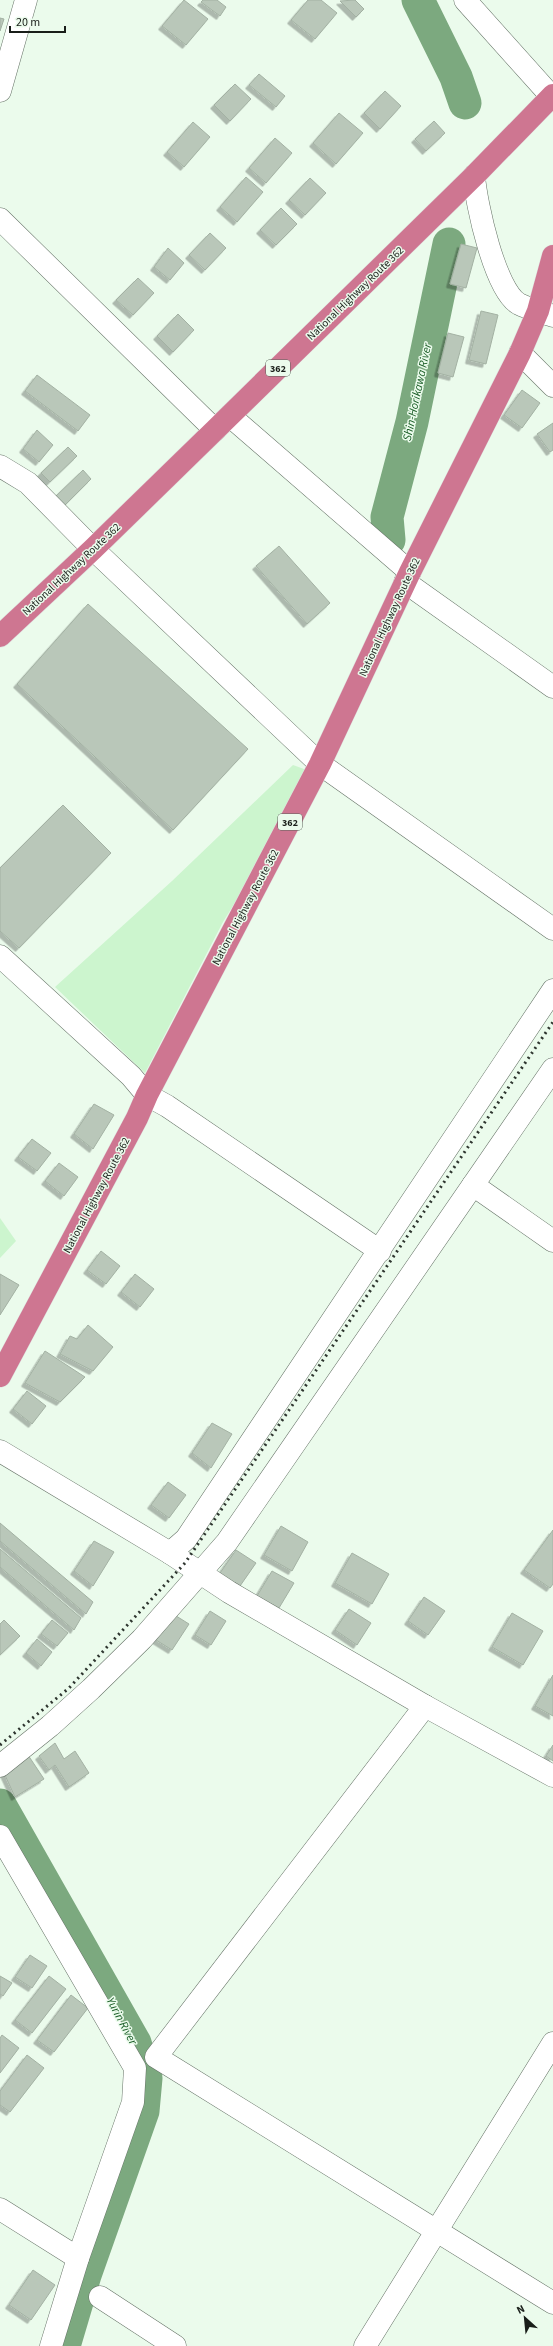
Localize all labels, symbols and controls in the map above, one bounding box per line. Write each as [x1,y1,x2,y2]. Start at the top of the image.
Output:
scale bar [10,8,65,34]
text: 20 m [16,14,40,31]
street label: National Highway Route 362 [304,243,407,344]
water label: Shin-Horikawa River [399,341,436,443]
road number: 362 [266,360,290,376]
street label: National Highway Route 362 [19,520,124,619]
street label: National Highway Route 362 [355,555,424,679]
road number: 362 [278,814,302,830]
street label: National Highway Route 362 [208,847,282,968]
street label: National Highway Route 362 [59,1135,133,1256]
water label: Yurin River [102,1994,142,2049]
north arrow [505,2298,545,2338]
text: N [514,2301,527,2318]

